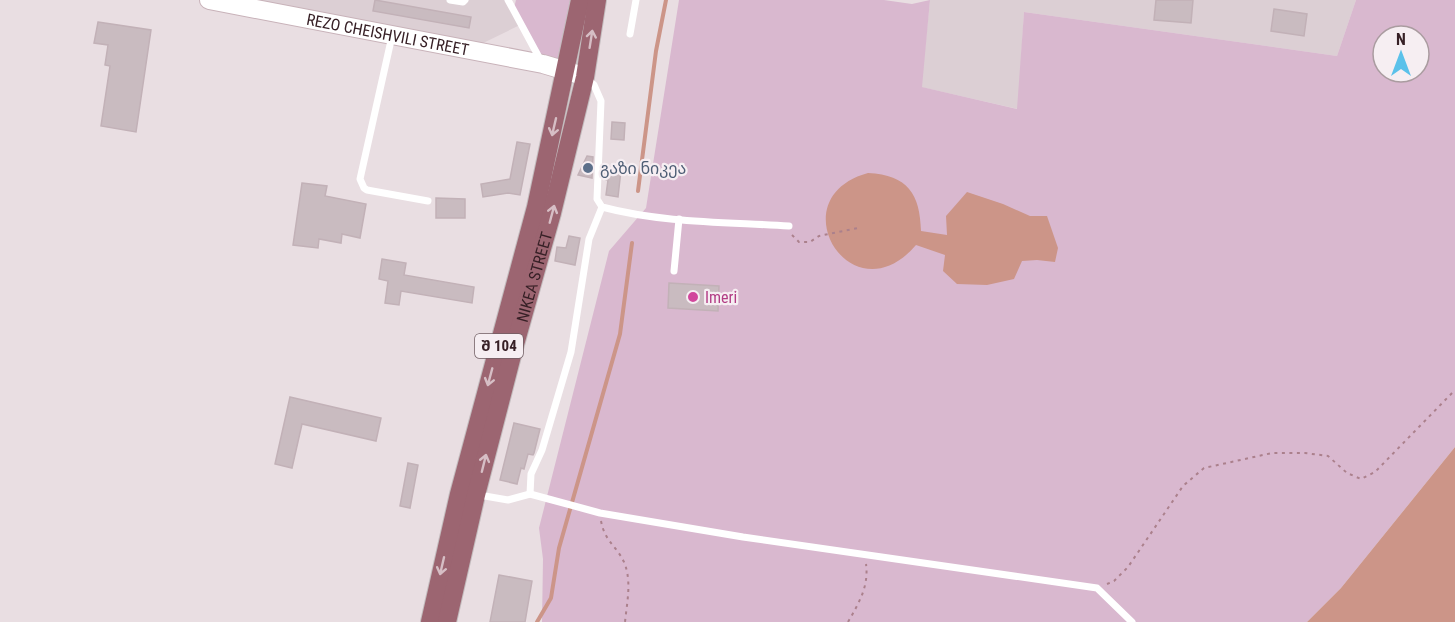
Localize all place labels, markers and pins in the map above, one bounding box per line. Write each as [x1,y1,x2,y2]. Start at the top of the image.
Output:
place label: გაზი ნიკეა [600,159,686,178]
marker: გაზი ნიკეა [581,161,595,175]
place label: Imeri [705,288,737,307]
marker: Imeri [686,290,700,304]

